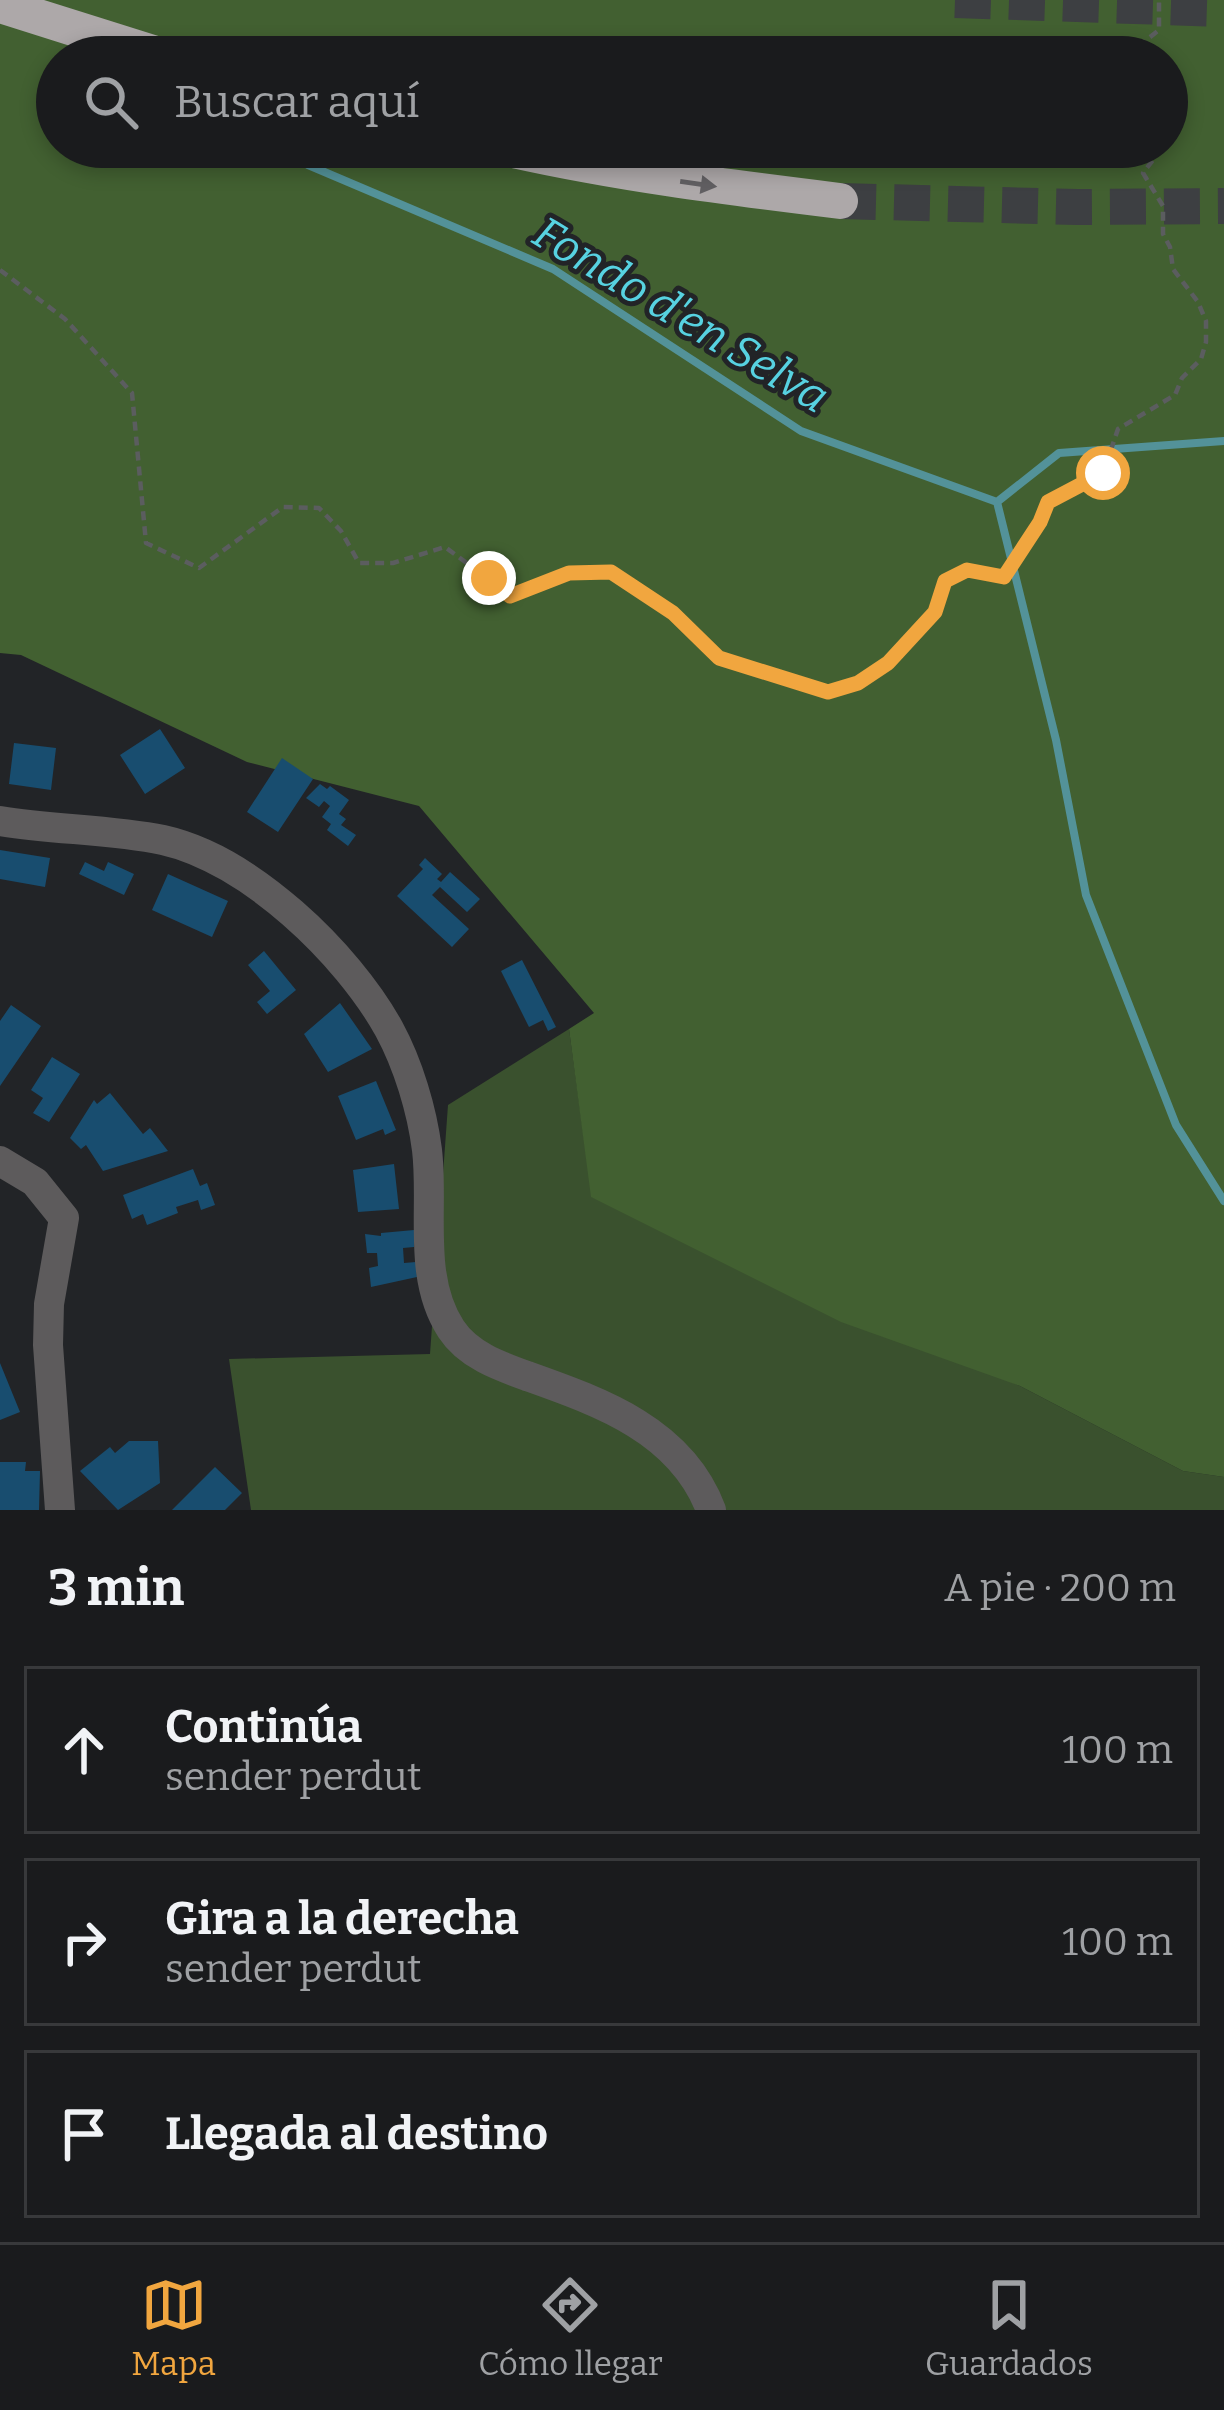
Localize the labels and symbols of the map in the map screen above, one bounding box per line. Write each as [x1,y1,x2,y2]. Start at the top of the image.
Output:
one-way arrow [680,174,717,193]
water label: Fondo d'en Selva [523,206,839,424]
route start [1076,446,1130,500]
route end [462,551,516,605]

